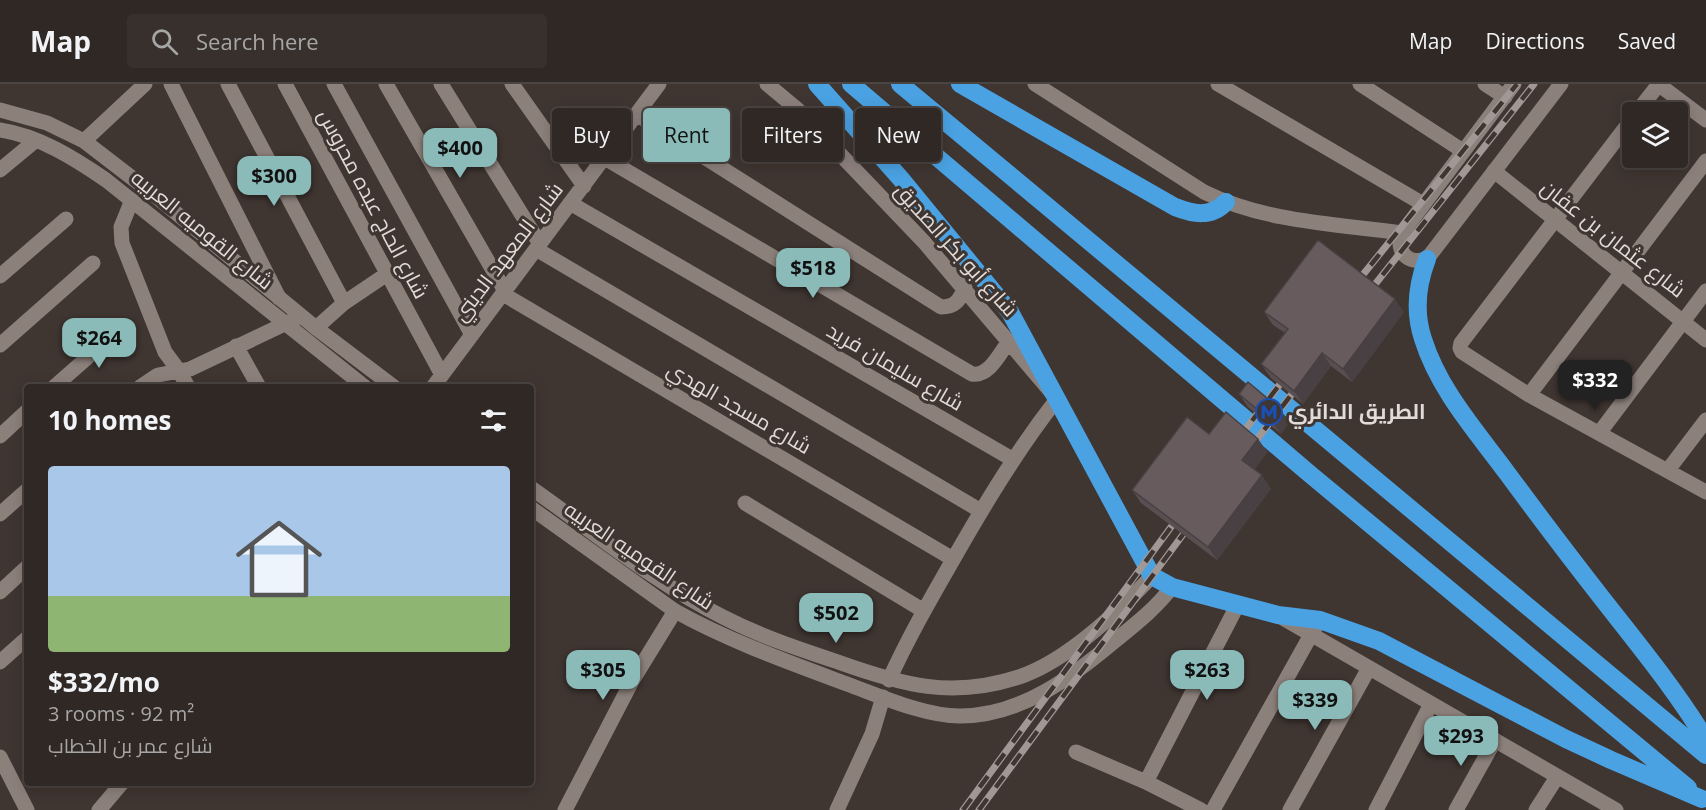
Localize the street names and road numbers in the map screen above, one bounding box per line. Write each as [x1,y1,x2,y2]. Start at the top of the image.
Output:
street label: شارع الحاج عبده محروس [311,104,436,304]
street label: شارع القوميه العربيه [125,163,280,296]
street label: شارع عثمان بن عفان [1535,173,1692,304]
street label: شارع المعهد الديني [446,176,571,328]
street label: شارع أبو بكر الصديق [888,176,1024,323]
street label: شارع سليمان فريد [822,316,969,417]
street label: شارع مسجد الهدي [661,354,817,462]
street label: شارع القوميه العربيه [558,495,720,617]

